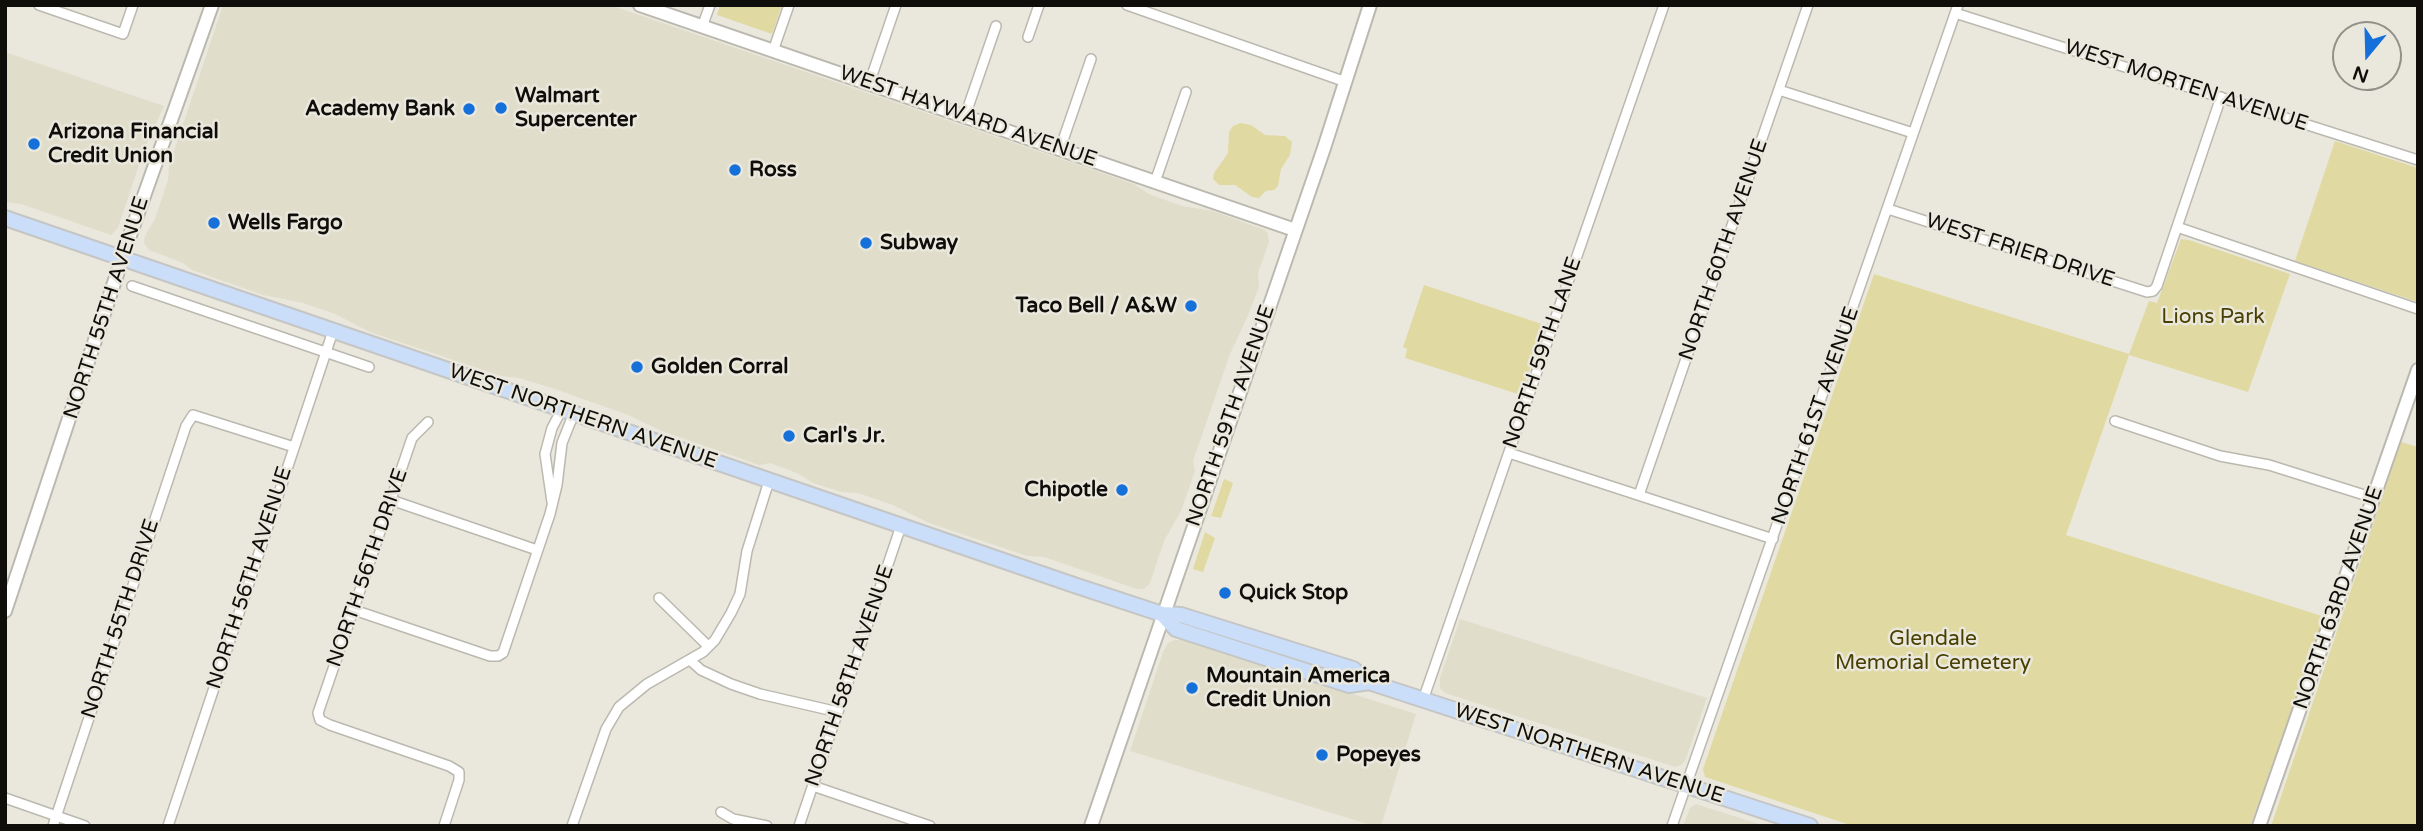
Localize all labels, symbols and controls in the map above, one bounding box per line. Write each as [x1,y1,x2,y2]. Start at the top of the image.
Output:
north arrow [2332,21,2402,91]
street label: WEST MORTEN AVENUE [2061,35,2311,137]
street label: WEST HAYWARD AVENUE [836,61,1100,173]
text: N [2350,61,2372,87]
place label: Walmart Supercenter [515,83,637,133]
place label: Academy Bank [305,96,455,122]
marker: Walmart Supercenter [493,100,509,116]
marker: Academy Bank [461,101,477,117]
place label: Arizona Financial Credit Union [48,119,219,169]
marker: Arizona Financial Credit Union [26,136,42,152]
street label: NORTH 60TH AVENUE [1674,136,1774,364]
place label: Ross [749,157,797,183]
marker: Ross [727,162,743,178]
street label: NORTH 55TH AVENUE [59,194,155,422]
street label: WEST FRIER DRIVE [1922,209,2118,293]
place label: Wells Fargo [228,210,343,236]
marker: Wells Fargo [206,215,222,231]
place label: Subway [880,230,958,256]
marker: Subway [858,235,874,251]
street label: NORTH 59TH LANE [1498,254,1588,452]
place label: Taco Bell / A&W [1015,293,1177,319]
marker: Taco Bell / A&W [1183,298,1199,314]
street label: NORTH 59TH AVENUE [1181,302,1281,530]
street label: NORTH 61ST AVENUE [1767,304,1865,528]
park label: Lions Park [2161,304,2265,330]
place label: Golden Corral [651,354,788,380]
street label: WEST NORTHERN AVENUE [446,359,720,475]
marker: Golden Corral [629,359,645,375]
place label: Carl's Jr. [803,423,886,449]
marker: Carl's Jr. [781,428,797,444]
street label: NORTH 56TH AVENUE [202,464,298,692]
street label: NORTH 56TH DRIVE [322,466,414,670]
place label: Chipotle [1024,477,1108,503]
marker: Chipotle [1114,482,1130,498]
street label: NORTH 63RD AVENUE [2289,483,2389,713]
street label: NORTH 55TH DRIVE [77,516,165,722]
street label: NORTH 58TH AVENUE [800,562,900,790]
place label: Quick Stop [1239,580,1348,606]
marker: Quick Stop [1217,585,1233,601]
park label: Glendale Memorial Cemetery [1835,626,2031,676]
place label: Mountain America Credit Union [1206,663,1390,713]
marker: Mountain America Credit Union [1184,680,1200,696]
street label: WEST NORTHERN AVENUE [1451,698,1727,810]
place label: Popeyes [1336,742,1421,768]
marker: Popeyes [1314,747,1330,763]

